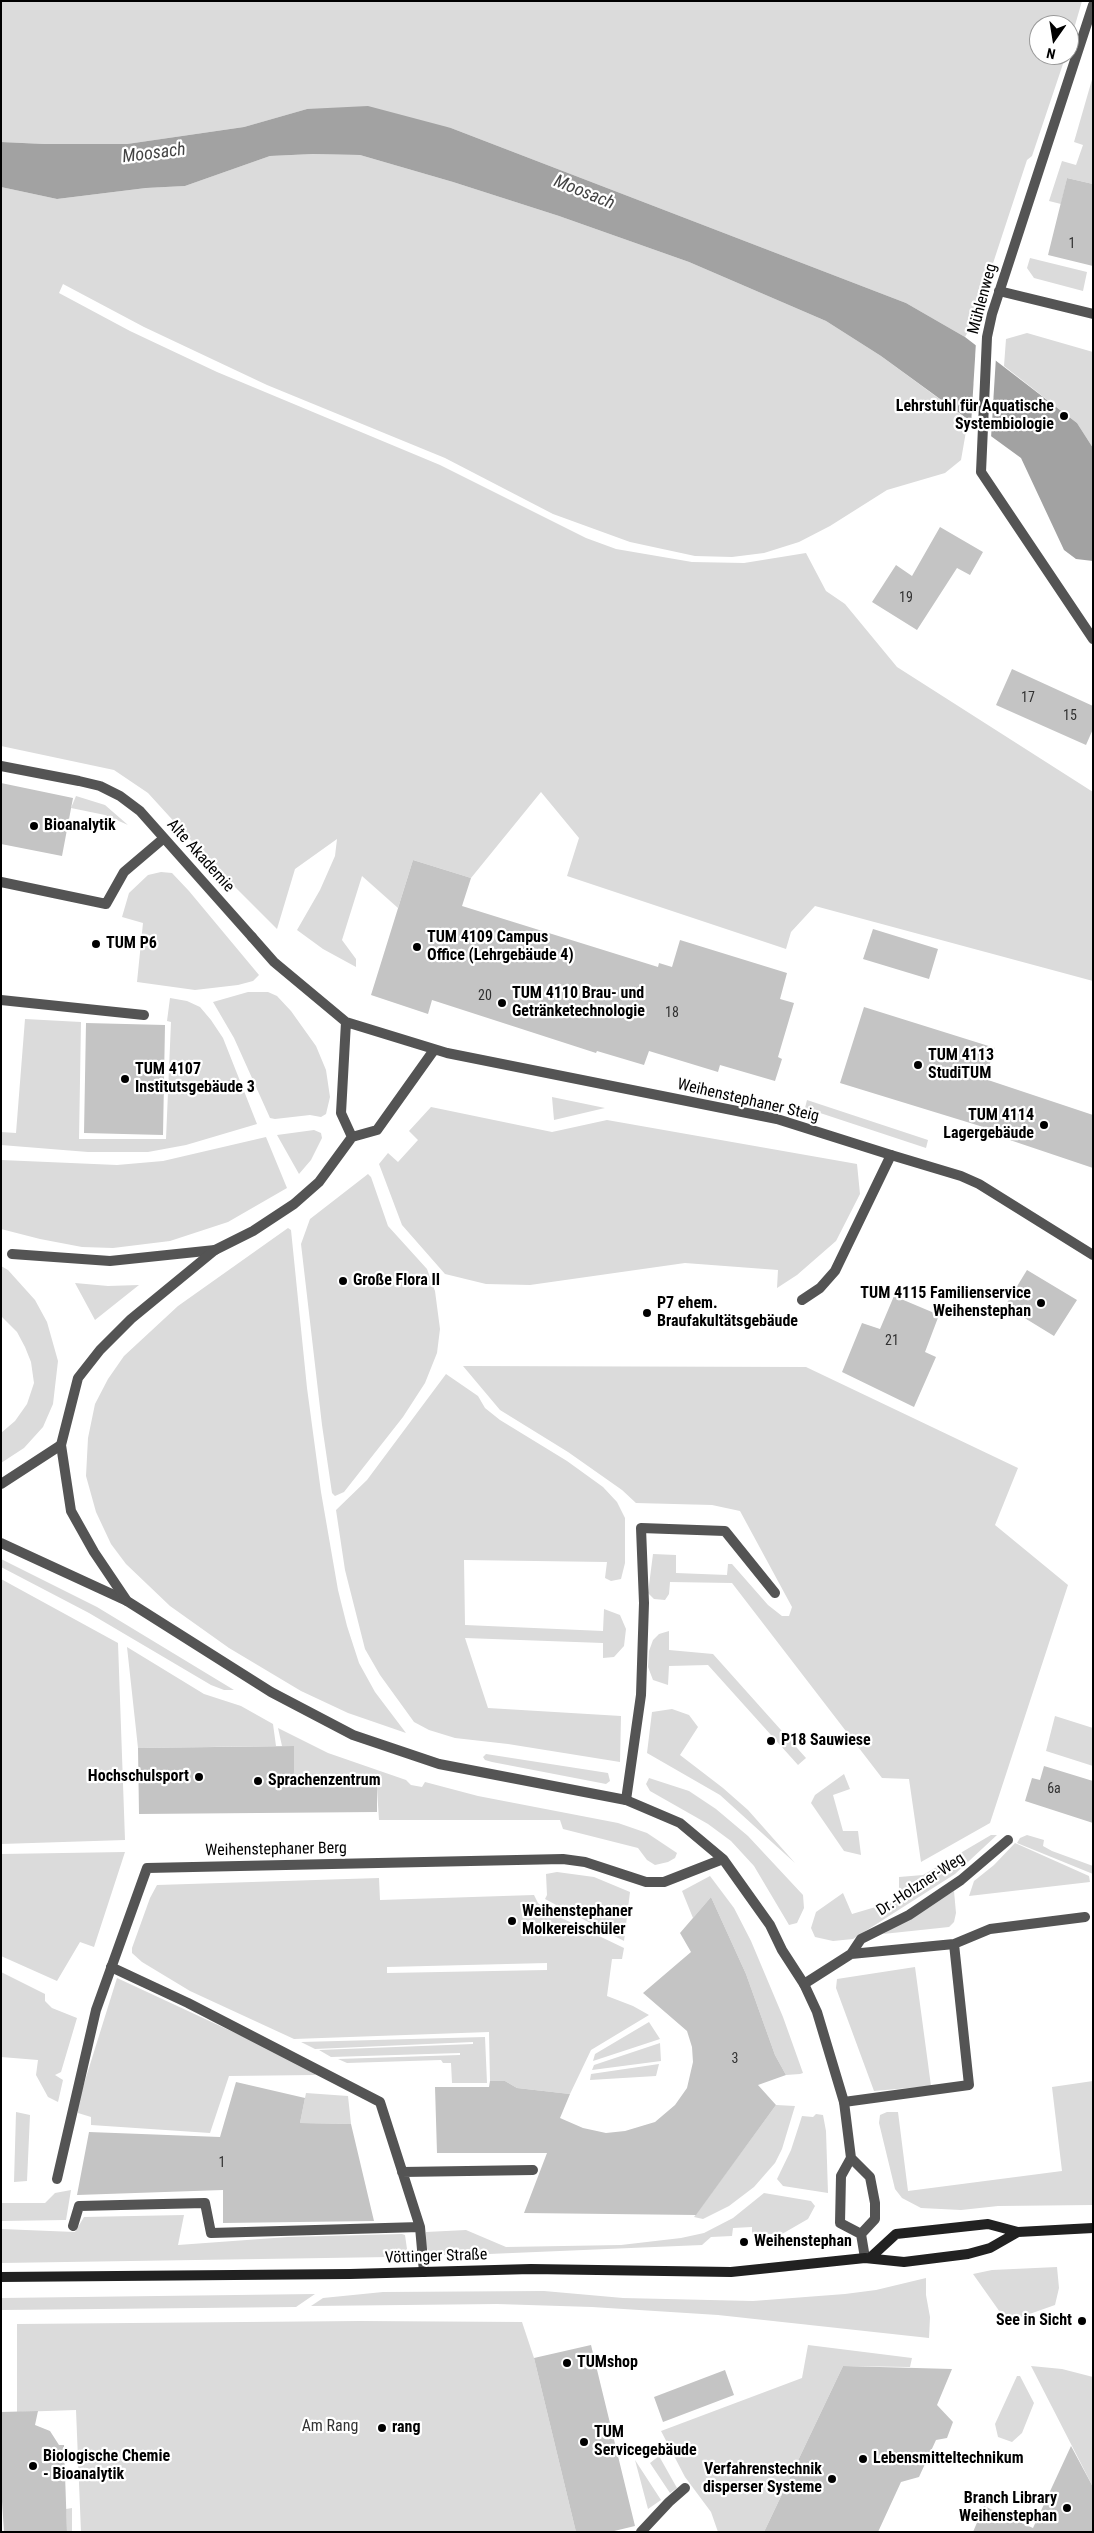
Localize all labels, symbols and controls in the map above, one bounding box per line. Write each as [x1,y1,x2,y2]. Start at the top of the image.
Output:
north arrow [1029,15,1079,65]
text: N [1045,45,1057,62]
water label: Moosach [121,139,187,169]
water label: Moosach [550,171,618,215]
house number: 1 [1069,236,1075,252]
street label: Mühlenweg [964,262,1002,336]
place label: Lehrstuhl für Aquatische Systembiologie [896,397,1054,435]
marker: Lehrstuhl für Aquatische Systembiologie [1058,410,1070,422]
house number: 19 [899,590,913,606]
house number: 17 [1021,690,1035,706]
house number: 15 [1063,708,1077,724]
place label: Bioanalytik [44,816,116,836]
street label: Alte Akademie [162,816,238,896]
marker: Bioanalytik [28,820,40,832]
place label: TUM 4109 Campus Office (Lehrgebäude 4) [427,928,574,966]
place label: TUM P6 [106,934,157,954]
marker: TUM P6 [90,938,102,950]
marker: TUM 4109 Campus Office (Lehrgebäude 4) [411,941,423,953]
place label: TUM 4110 Brau- und Getränketechnologie [512,984,645,1022]
house number: 20 [478,988,492,1004]
marker: TUM 4110 Brau- und Getränketechnologie [496,997,508,1009]
house number: 18 [665,1005,679,1021]
place label: TUM 4113 StudiTUM [928,1046,994,1084]
marker: TUM 4113 StudiTUM [912,1059,924,1071]
place label: TUM 4107 Institutsgebäude 3 [135,1060,255,1098]
marker: TUM 4107 Institutsgebäude 3 [119,1073,131,1085]
street label: Weihenstephaner Steig [675,1075,821,1127]
place label: TUM 4114 Lagergebäude [943,1106,1034,1144]
marker: TUM 4114 Lagergebäude [1038,1119,1050,1131]
place label: Große Flora II [353,1271,440,1291]
marker: Große Flora II [337,1275,349,1287]
place label: TUM 4115 Familienservice Weihenstephan [860,1284,1031,1322]
place label: P7 ehem. Braufakultätsgebäude [657,1294,798,1332]
marker: TUM 4115 Familienservice Weihenstephan [1035,1297,1047,1309]
marker: P7 ehem. Braufakultätsgebäude [641,1307,653,1319]
house number: 21 [885,1333,899,1349]
place label: P18 Sauwiese [781,1731,871,1751]
marker: P18 Sauwiese [765,1735,777,1747]
place label: Hochschulsport [88,1767,189,1787]
marker: Hochschulsport [193,1771,205,1783]
place label: Sprachenzentrum [268,1771,380,1791]
marker: Sprachenzentrum [252,1775,264,1787]
house number: 6a [1047,1781,1061,1797]
street label: Weihenstephaner Berg [205,1839,347,1861]
street label: Dr.-Holzner-Weg [873,1849,969,1921]
place label: Weihenstephaner Molkereischüler [522,1902,633,1940]
marker: Weihenstephaner Molkereischüler [506,1915,518,1927]
house number: 3 [732,2051,738,2067]
house number: 1 [219,2155,225,2171]
place label: Weihenstephan [754,2232,852,2252]
marker: Weihenstephan [738,2236,750,2248]
street label: Vöttinger Straße [384,2246,488,2268]
place label: See in Sicht [996,2311,1072,2331]
marker: See in Sicht [1076,2315,1088,2327]
place label: TUMshop [577,2353,638,2373]
marker: TUMshop [561,2357,573,2369]
park label: Am Rang [302,2417,358,2437]
place label: rang [392,2418,421,2438]
marker: rang [376,2422,388,2434]
place label: TUM Servicegebäude [594,2423,697,2461]
marker: TUM Servicegebäude [578,2436,590,2448]
place label: Biologische Chemie - Bioanalytik [43,2447,170,2485]
place label: Lebensmitteltechnikum [873,2449,1024,2469]
marker: Lebensmitteltechnikum [857,2453,869,2465]
marker: Biologische Chemie - Bioanalytik [27,2460,39,2472]
place label: Verfahrenstechnik disperser Systeme [703,2460,822,2498]
marker: Verfahrenstechnik disperser Systeme [826,2473,838,2485]
place label: Branch Library Weihenstephan [959,2489,1057,2527]
marker: Branch Library Weihenstephan [1061,2502,1073,2514]

